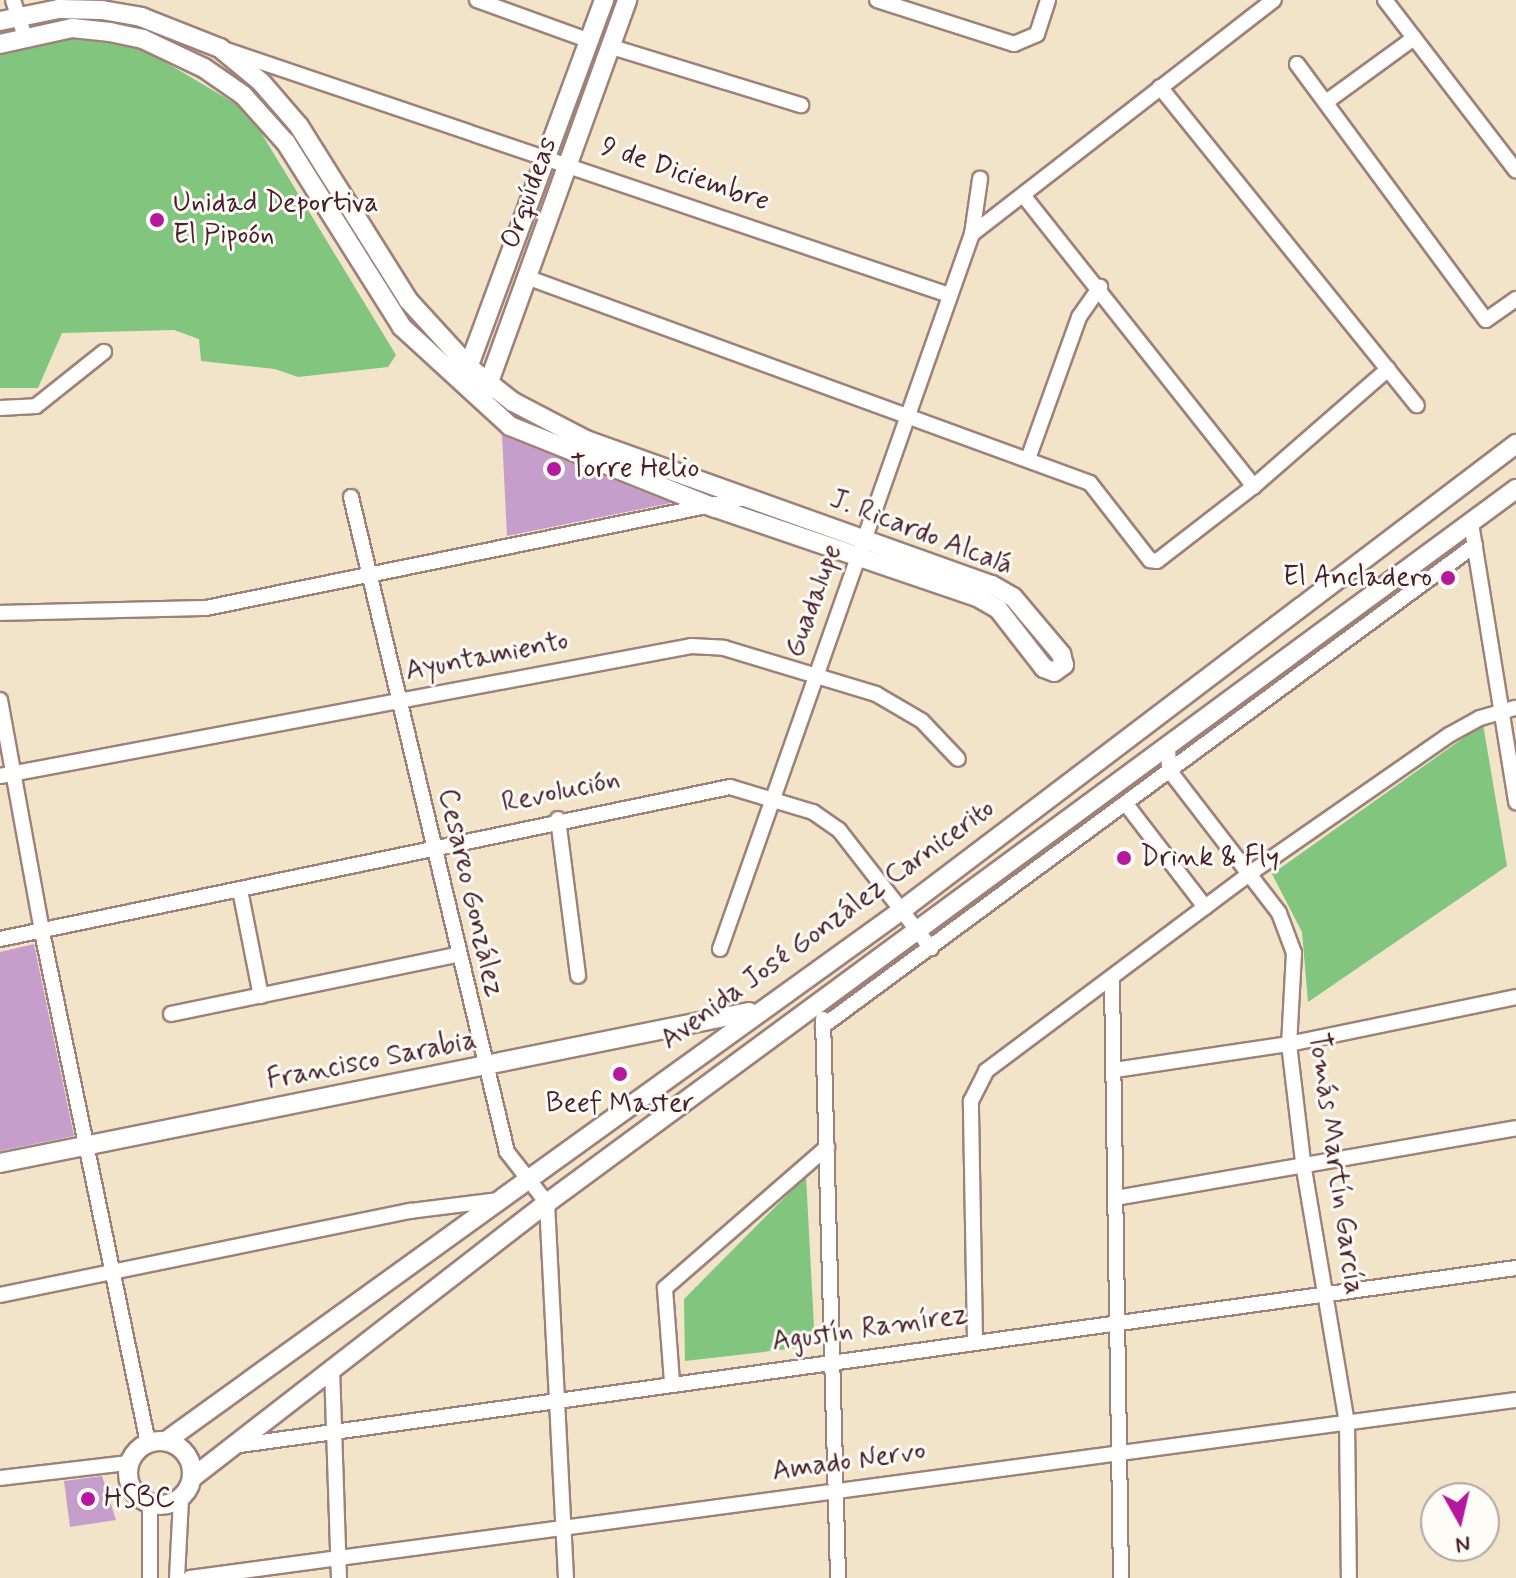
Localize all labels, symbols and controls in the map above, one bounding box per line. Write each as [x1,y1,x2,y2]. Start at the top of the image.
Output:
street label: 9 de Diciembre [594,130,776,220]
street label: Orquídeas [494,133,566,253]
place label: Unidad Deportiva El Pipoón [173,187,379,253]
marker: Unidad Deportiva El Pipoón [148,211,166,229]
place label: Torre Helio [570,452,700,486]
marker: Torre Helio [545,460,563,478]
street label: J. Ricardo Alcalá [825,483,1017,583]
street label: Guadalupe [778,540,850,662]
place label: El Ancladero [1288,561,1432,595]
marker: El Ancladero [1439,569,1457,587]
street label: Ayuntamiento [403,625,571,689]
street label: Revolución [499,763,623,821]
street label: Cesareo González [430,785,510,1001]
street label: Avenida José González Carnicerito [649,789,1007,1061]
place label: Drink & Fly [1140,841,1279,875]
marker: Drink & Fly [1115,849,1133,867]
street label: Francisco Sarabia [264,1024,480,1098]
street label: Tomás Martín García [1301,1035,1369,1293]
marker: Beef Master [611,1065,629,1083]
place label: Beef Master [546,1087,694,1121]
street label: Agustín Ramírez [772,1299,968,1359]
street label: Amado Nervo [771,1435,927,1489]
place label: HSBC [104,1482,175,1516]
north arrow [1420,1482,1500,1562]
marker: HSBC [79,1490,97,1508]
text: N [1454,1529,1472,1559]

